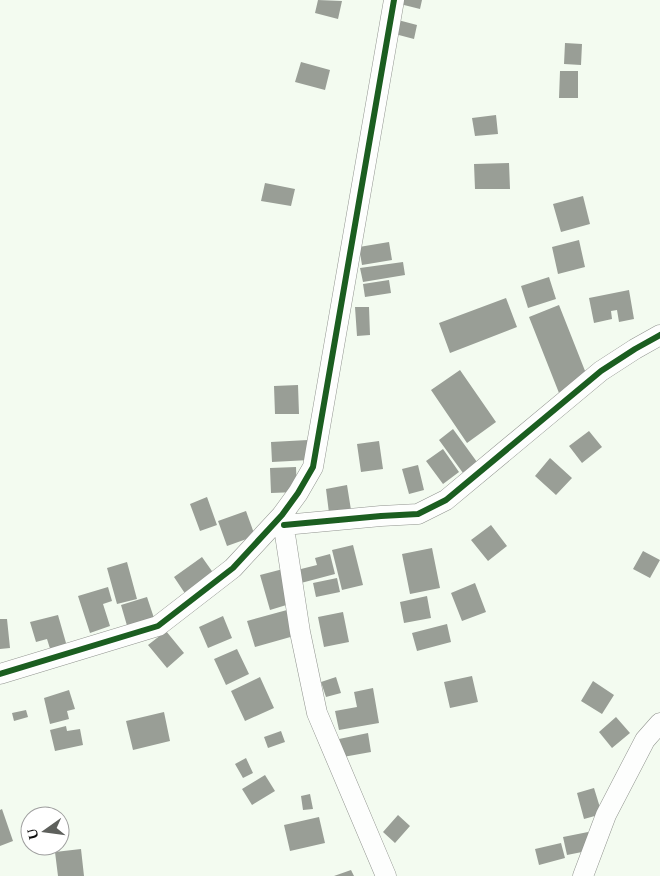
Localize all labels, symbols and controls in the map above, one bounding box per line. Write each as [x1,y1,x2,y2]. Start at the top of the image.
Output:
north arrow [20,806,70,856]
text: U [21,826,44,842]

